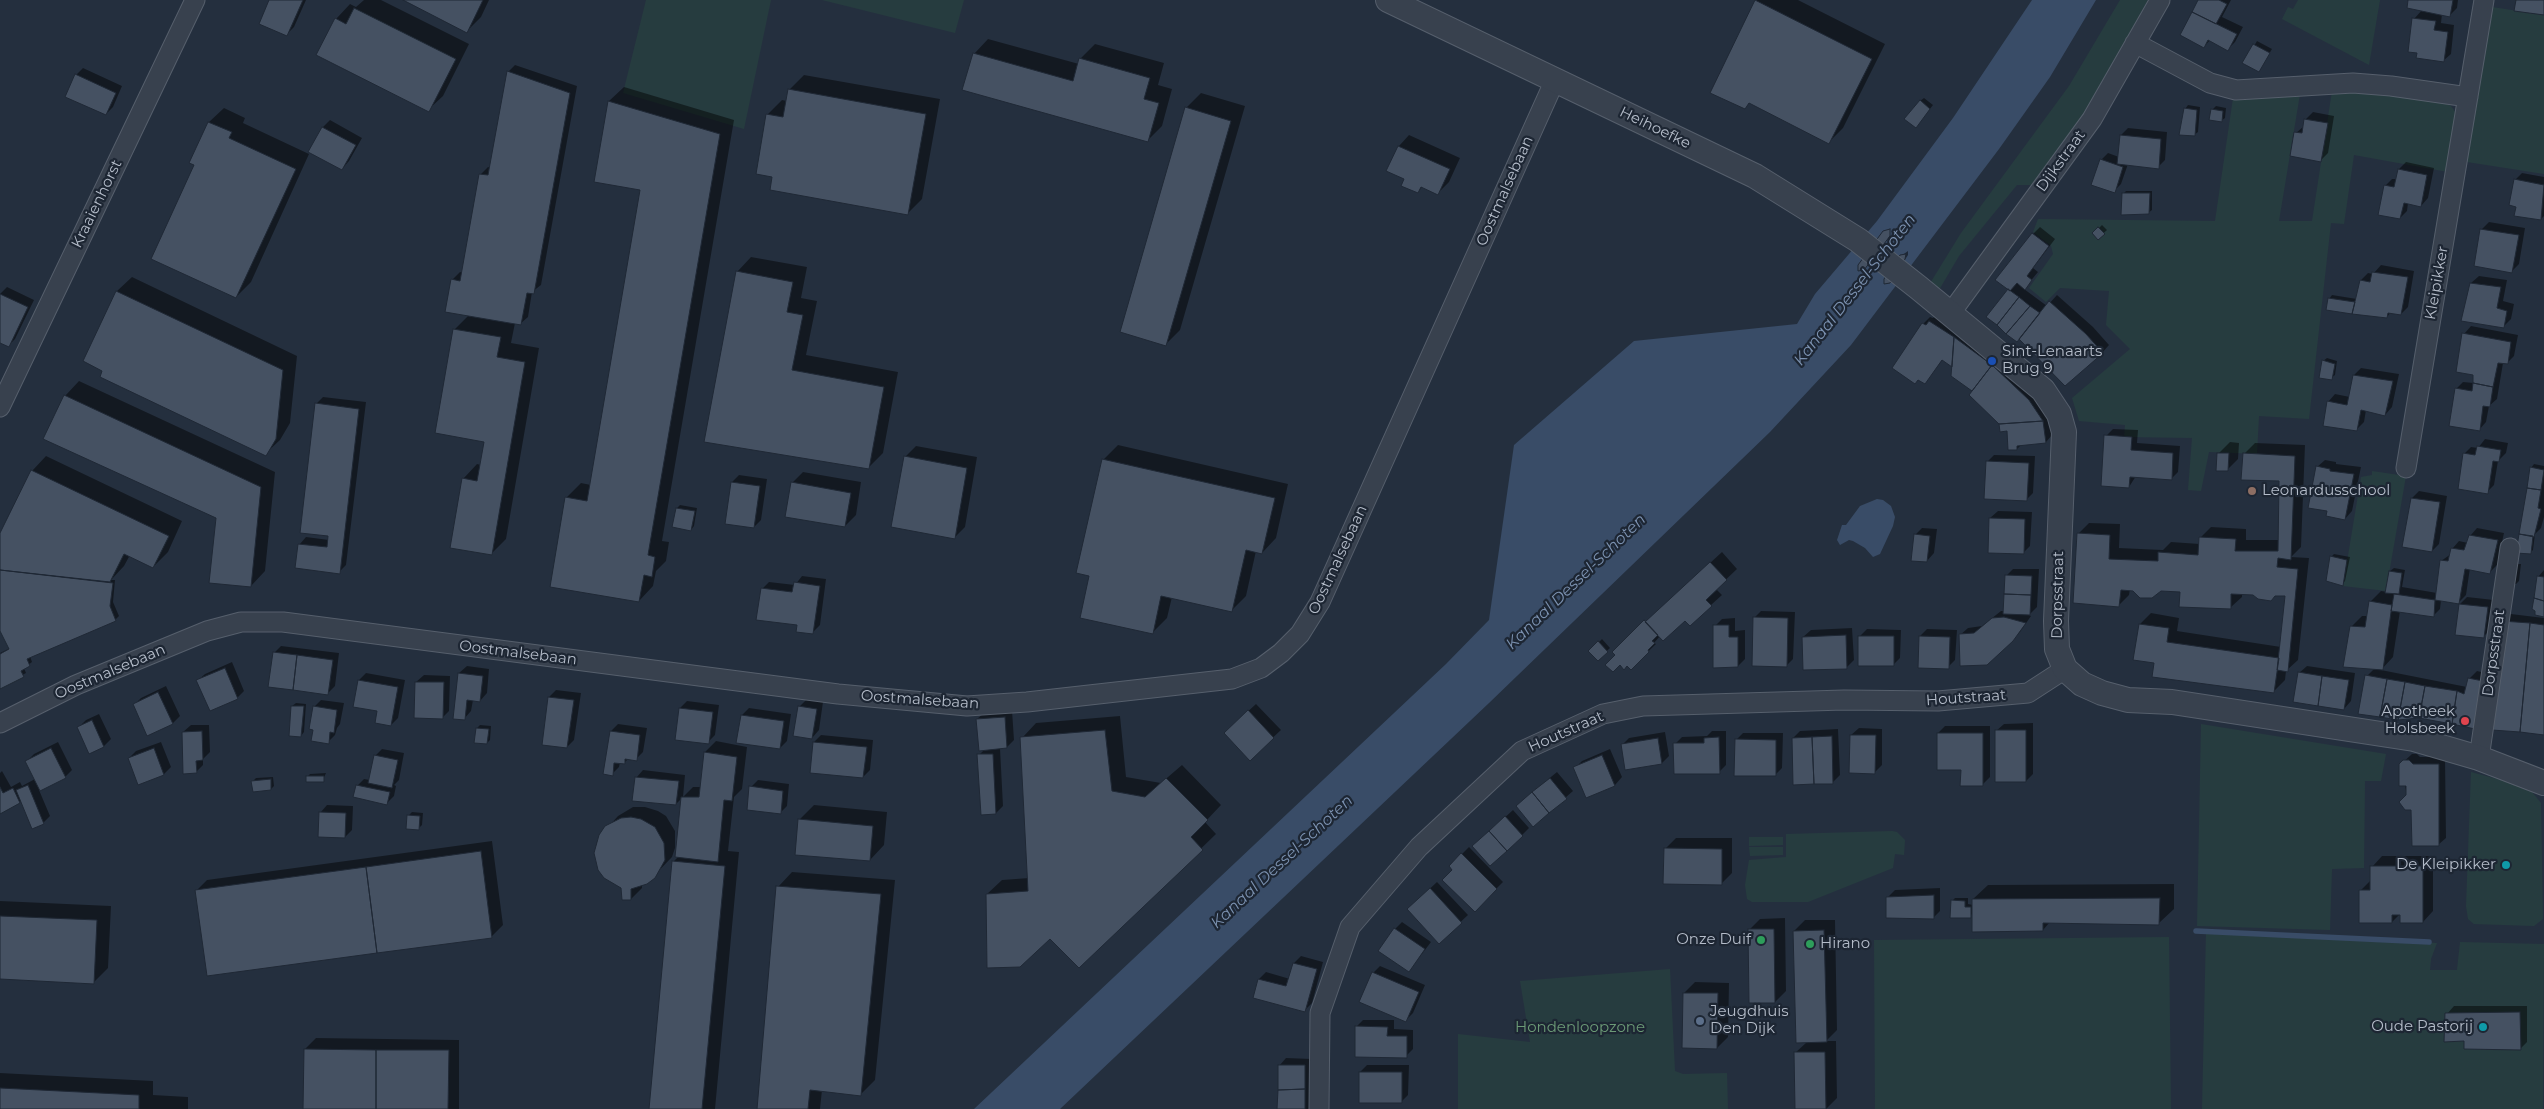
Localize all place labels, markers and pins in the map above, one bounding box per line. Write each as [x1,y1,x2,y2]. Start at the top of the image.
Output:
place label: Sint-Lenaarts Brug 9 [2002,343,2102,378]
marker: Sint-Lenaarts Brug 9 [1986,355,1998,367]
place label: Leonardusschool [2262,482,2390,500]
marker: Leonardusschool [2246,485,2258,497]
place label: Apotheek Holsbeek [2381,703,2455,738]
marker: Apotheek Holsbeek [2459,715,2471,727]
place label: De Kleipikker [2396,856,2496,874]
marker: De Kleipikker [2500,859,2512,871]
place label: Onze Duif [1676,931,1751,949]
marker: Onze Duif [1755,934,1767,946]
place label: Hirano [1820,935,1870,953]
marker: Hirano [1804,938,1816,950]
place label: Jeugdhuis Den Dijk [1710,1003,1789,1038]
marker: Jeugdhuis Den Dijk [1694,1015,1706,1027]
place label: Oude Pastorij [2371,1018,2473,1036]
marker: Oude Pastorij [2477,1021,2489,1033]

